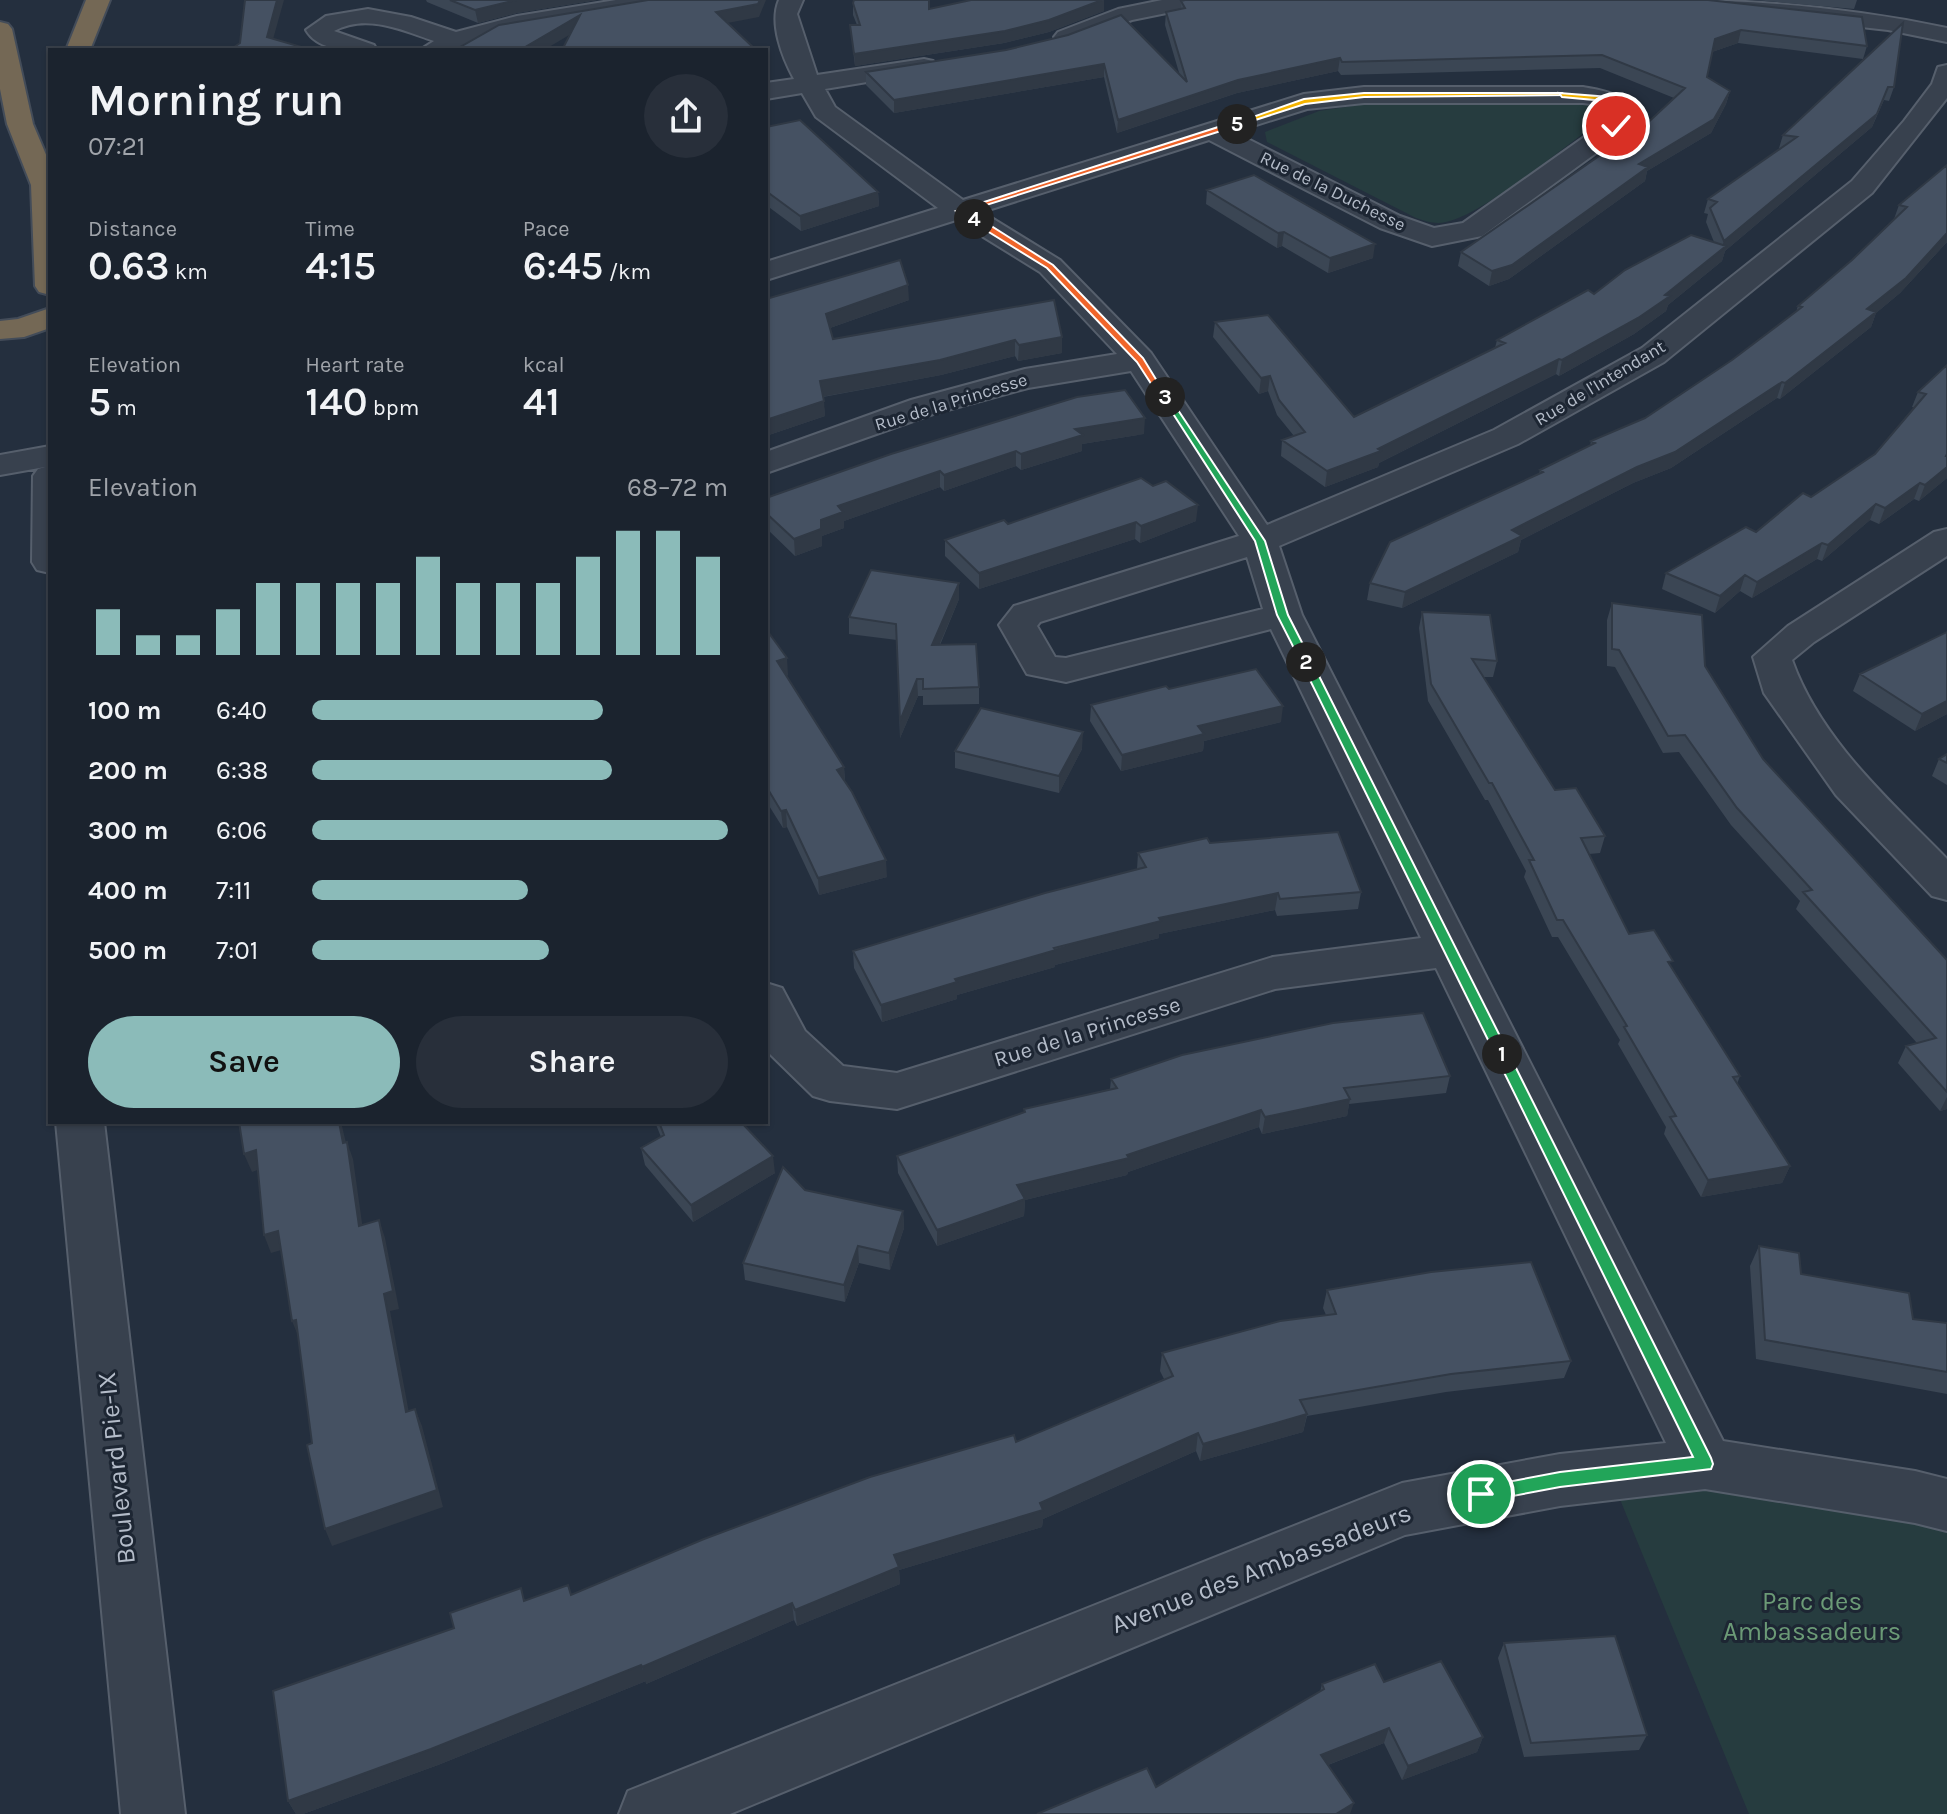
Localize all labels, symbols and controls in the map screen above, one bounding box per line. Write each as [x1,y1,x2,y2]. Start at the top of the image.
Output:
button: share [644,74,728,158]
text: Morning run [88,75,344,126]
pin [1582,92,1650,160]
pin: 5 [1217,104,1257,144]
icon: check [1594,104,1638,148]
text: 5 [1231,111,1243,137]
text: 07:21 [88,131,145,162]
street label: Rue de la Duchesse [1257,146,1409,236]
pin: 4 [954,199,994,239]
text: 4 [967,206,981,232]
text: Distance [88,216,177,242]
text: Time [305,216,355,242]
text: Pace [523,216,570,242]
text: 0.63 [88,242,170,289]
text: 4:15 [305,242,376,289]
text: 6:45 [523,242,603,289]
text: km [170,259,208,285]
text: /km [603,259,651,285]
street label: Rue de l'Intendant [1531,335,1669,431]
text: Elevation [88,352,181,378]
text: Heart rate [305,352,405,378]
text: kcal [523,352,565,378]
street label: Rue de la Princesse [872,368,1030,436]
pin: 3 [1145,377,1185,417]
text: 5 [88,378,111,425]
text: 140 [305,378,368,425]
text: 41 [523,378,560,425]
text: 3 [1158,384,1172,410]
text: m [111,395,137,421]
text: bpm [368,395,419,421]
text: Elevation [88,472,198,503]
text: 68–72 m [627,472,728,503]
pin: 2 [1286,642,1326,682]
text: 2 [1299,649,1313,675]
text: 100 m [88,695,161,726]
text: 6:40 [216,695,267,726]
text: 200 m [88,755,168,786]
text: 6:38 [216,755,268,786]
text: 300 m [88,815,168,846]
text: 6:06 [216,815,267,846]
text: 400 m [88,875,168,906]
text: 7:11 [216,875,251,906]
text: 500 m [88,935,167,966]
text: 7:01 [216,935,258,966]
street label: Rue de la Princesse [991,991,1184,1073]
button: Save [88,1016,400,1108]
button: Share [416,1016,728,1108]
pin: 1 [1482,1034,1522,1074]
text: 1 [1498,1041,1506,1067]
street label: Boulevard Pie-IX [91,1370,142,1566]
pin [1447,1460,1515,1528]
icon: arrive [1459,1472,1503,1516]
street label: Avenue des Ambassadeurs [1107,1497,1415,1640]
park label: Parc des Ambassadeurs [1723,1586,1901,1647]

